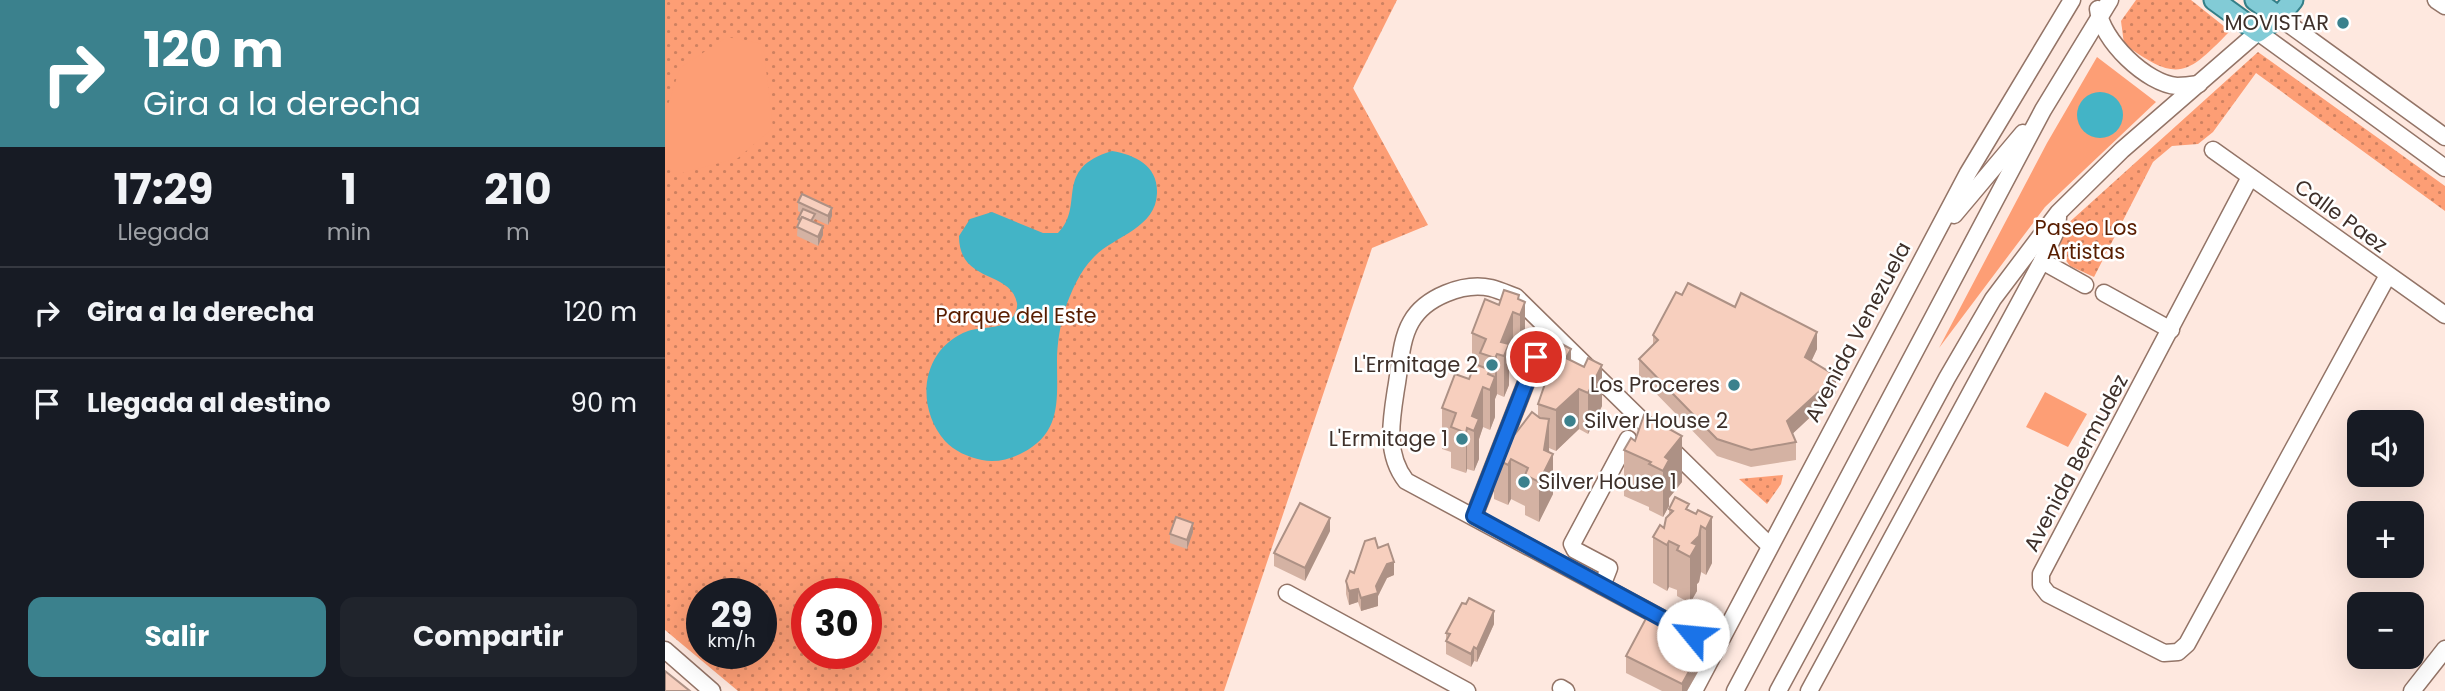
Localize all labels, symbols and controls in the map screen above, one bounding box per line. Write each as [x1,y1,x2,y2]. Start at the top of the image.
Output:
place label: MOVISTAR [2224,8,2329,37]
marker: MOVISTAR [2335,15,2351,31]
text: 120 m [143,16,284,84]
icon: right [28,28,119,119]
text: Gira a la derecha [143,81,421,126]
text: 17:29 [113,160,213,219]
text: 1 [341,160,357,219]
text: 210 [484,160,552,219]
street label: Calle Paez [2289,172,2394,259]
park label: Paseo Los Artistas [2035,213,2137,266]
text: Llegada [117,216,209,248]
text: min [327,216,371,248]
text: m [506,216,530,248]
street label: Avenida Venezuela [1798,236,1917,427]
icon: right [28,294,66,332]
text: Gira a la derecha [87,294,315,330]
text: 120 m [564,294,637,330]
park label: Parque del Este [936,301,1096,330]
pin [1506,327,1566,387]
icon: arrive [1517,338,1555,376]
place label: L'Ermitage 2 [1353,350,1478,379]
marker: L'Ermitage 2 [1484,357,1500,373]
street label: Avenida Bermudez [2016,369,2135,557]
place label: Los Proceres [1590,370,1720,399]
marker: Los Proceres [1726,377,1742,393]
icon: arrive [28,385,66,423]
text: Llegada al destino [87,385,331,421]
text: 90 m [571,385,637,421]
place label: Silver House 2 [1584,406,1728,435]
map controls [2347,410,2424,669]
button: sound [2347,410,2424,487]
marker: Silver House 2 [1562,413,1578,429]
place label: L'Ermitage 1 [1329,424,1448,453]
marker: L'Ermitage 1 [1454,431,1470,447]
place label: Silver House 1 [1538,467,1677,496]
marker: Silver House 1 [1516,474,1532,490]
button: + [2347,501,2424,578]
speed limit sign: 30 [791,578,882,669]
text: 29 [711,590,752,639]
button: − [2347,592,2424,669]
button: Salir [28,597,326,677]
button: Compartir [340,597,637,677]
position arrow [1656,598,1730,672]
text: km/h [708,628,755,653]

